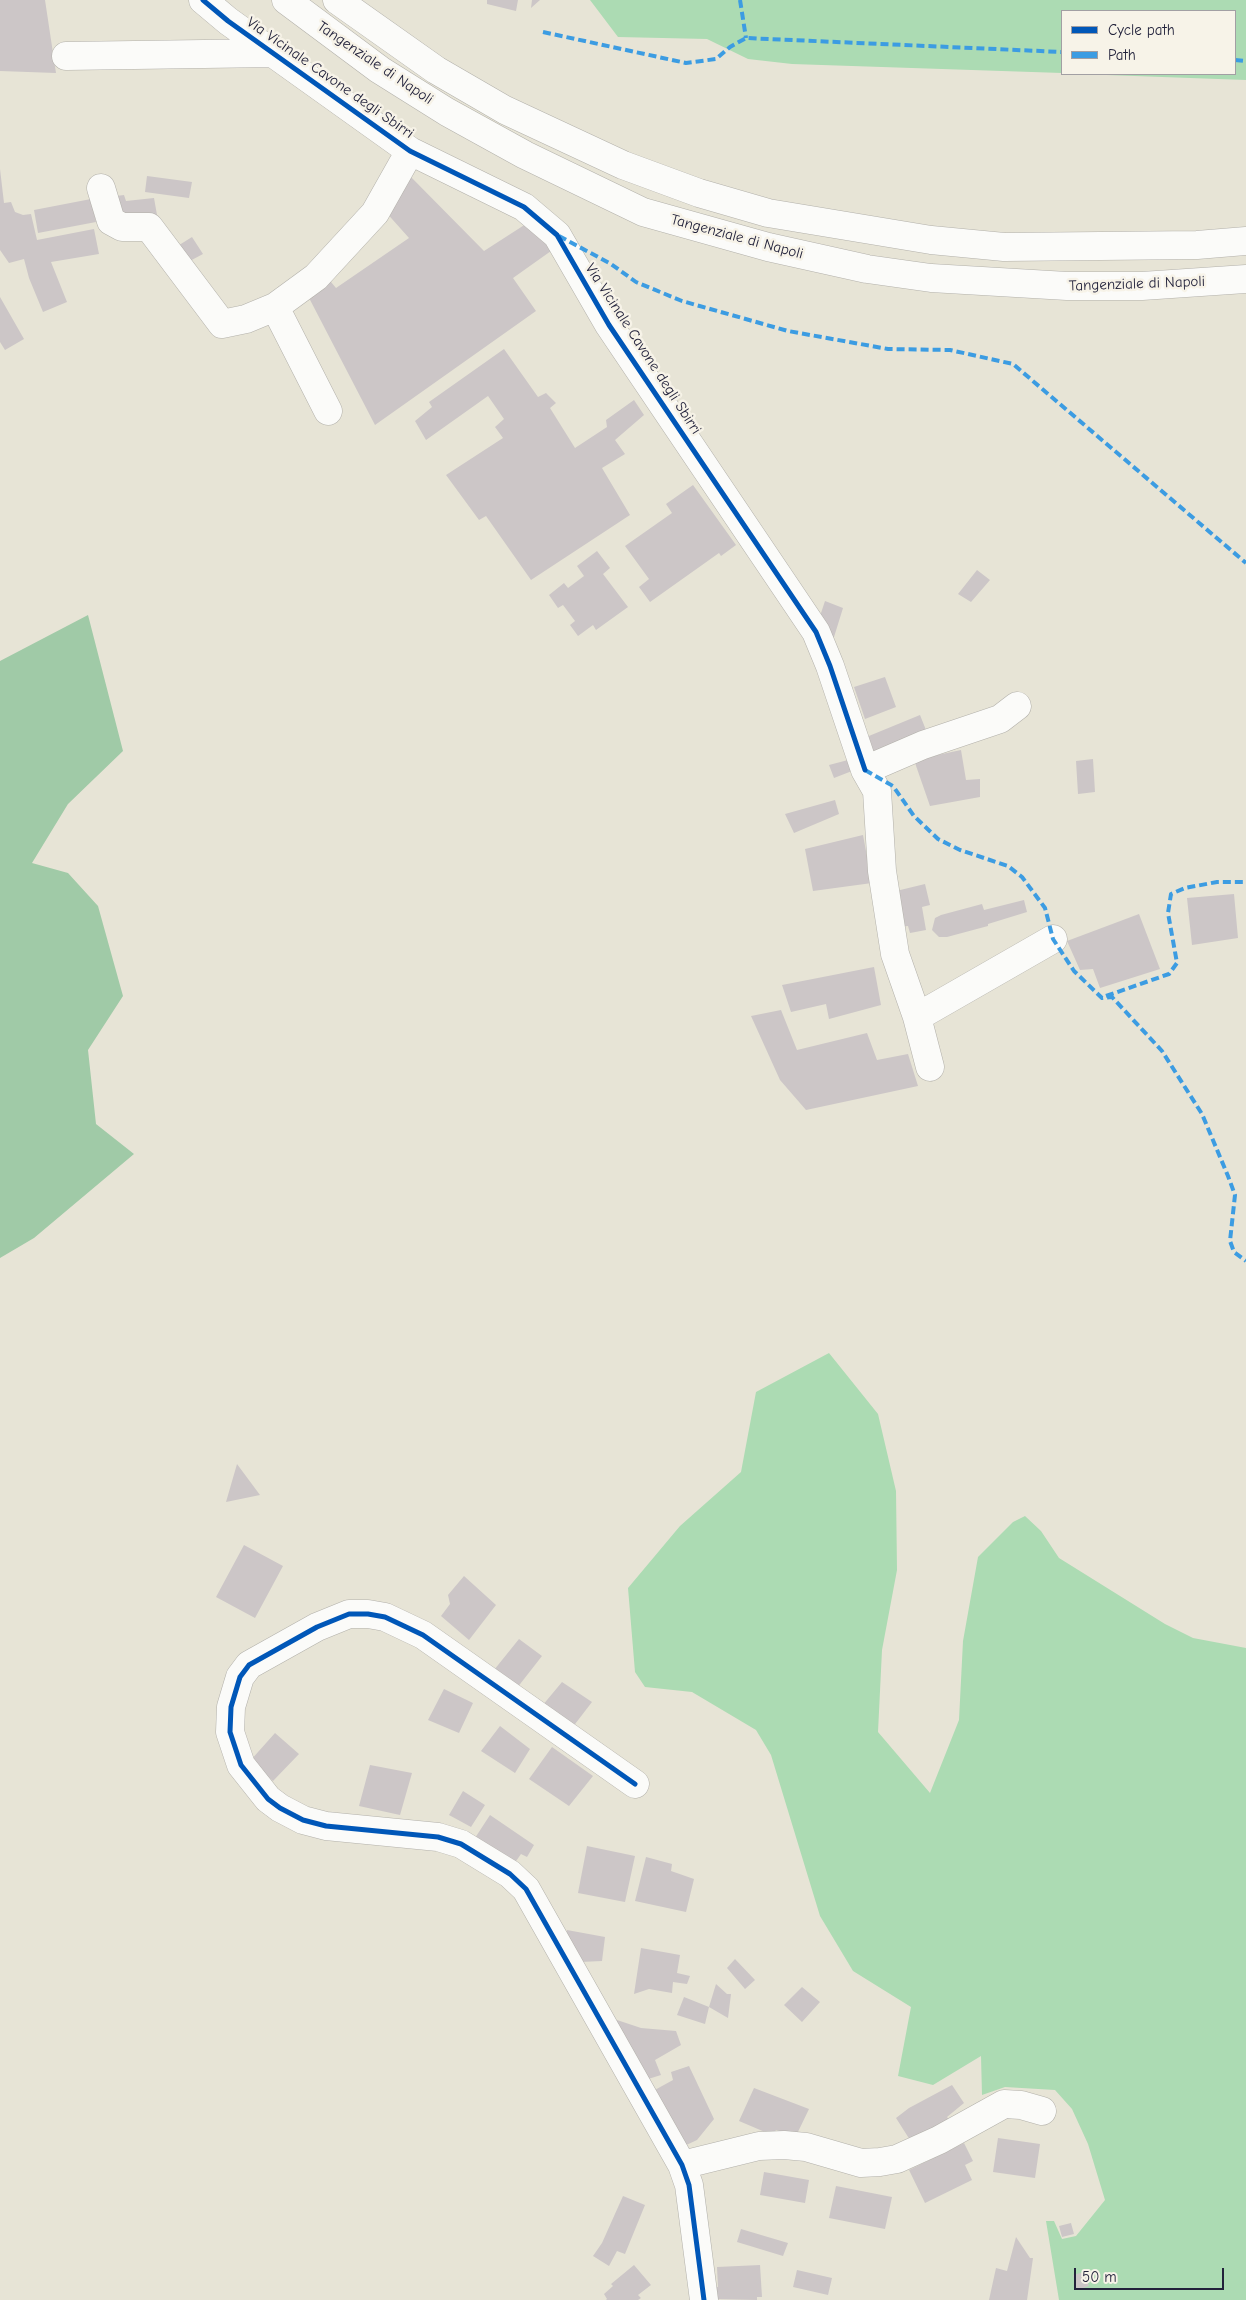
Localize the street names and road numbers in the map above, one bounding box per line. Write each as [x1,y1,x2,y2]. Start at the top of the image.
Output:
street label: Via Vicinale Cavone degli Sbirri [243,13,417,143]
street label: Tangenziale di Napoli [313,17,437,109]
street label: Tangenziale di Napoli [669,211,805,263]
street label: Via Vicinale Cavone degli Sbirri [581,260,705,438]
street label: Tangenziale di Napoli [1069,273,1205,295]

